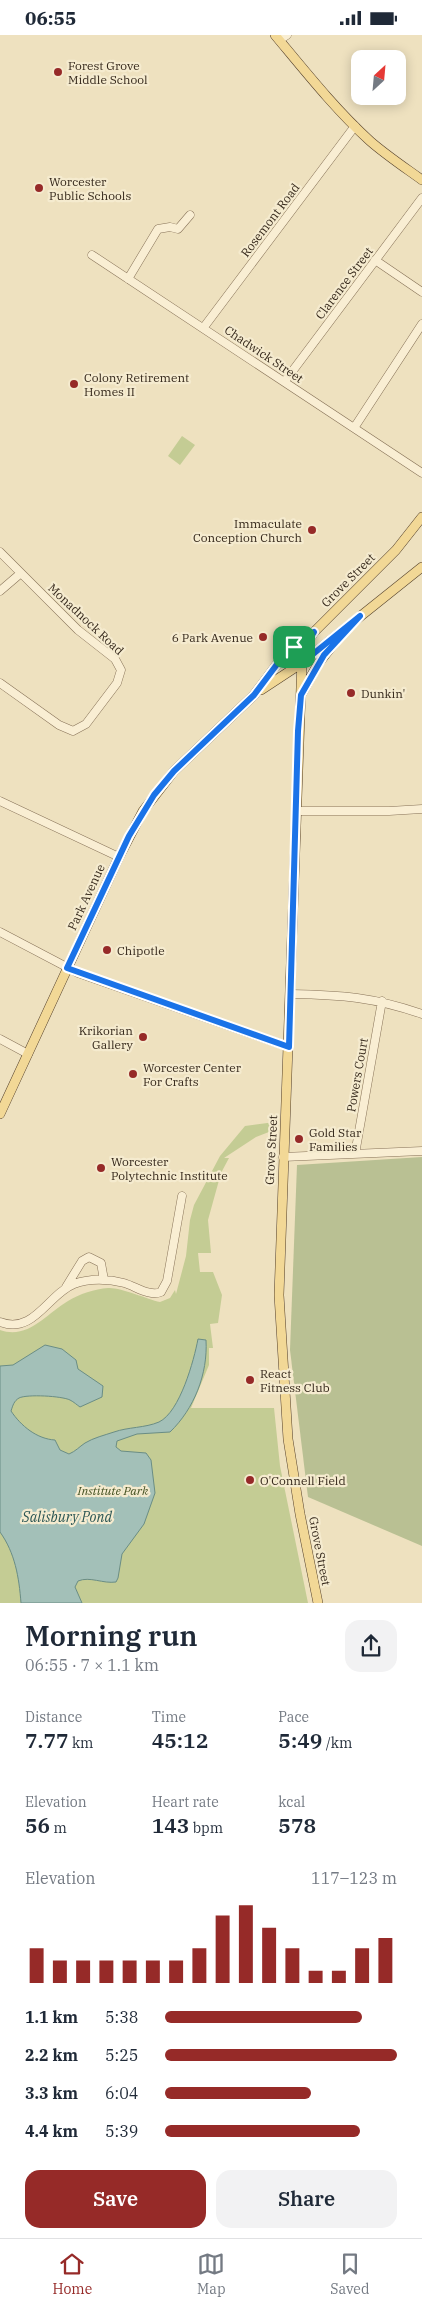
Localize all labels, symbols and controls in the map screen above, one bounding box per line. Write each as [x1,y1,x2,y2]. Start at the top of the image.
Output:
text: 06:55 [25,6,76,30]
north arrow [351,50,406,105]
map controls [351,50,406,105]
place label: Forest Grove Middle School [68,58,148,87]
marker: Forest Grove Middle School [52,66,64,78]
place label: Worcester Public Schools [49,174,131,203]
street label: Rosemont Road [237,180,303,260]
marker: Worcester Public Schools [33,182,45,194]
street label: Clarence Street [312,244,376,322]
street label: Chadwick Street [222,322,306,386]
place label: Colony Retirement Homes II [84,370,189,399]
marker: Colony Retirement Homes II [68,378,80,390]
place label: Immaculate Conception Church [193,516,303,545]
marker: Immaculate Conception Church [306,524,318,536]
street label: Grove Street [318,550,378,610]
street label: Monadnock Road [45,580,127,658]
pin [273,626,315,668]
place label: 6 Park Avenue [172,630,253,645]
marker: 6 Park Avenue [257,631,269,643]
icon: arrive [280,633,308,661]
place label: Dunkin' [361,686,405,701]
marker: Dunkin' [345,687,357,699]
street label: Park Avenue [64,862,108,932]
place label: Chipotle [117,943,165,958]
marker: Chipotle [101,944,113,956]
place label: Krikorian Gallery [79,1023,134,1052]
marker: Krikorian Gallery [137,1031,149,1043]
street label: Powers Court [343,1037,371,1113]
place label: Worcester Center For Crafts [143,1060,242,1089]
marker: Worcester Center For Crafts [127,1068,139,1080]
street label: Grove Street [262,1115,280,1185]
place label: Gold Star Families [309,1125,362,1154]
marker: Gold Star Families [293,1133,305,1145]
place label: Worcester Polytechnic Institute [111,1154,228,1183]
marker: Worcester Polytechnic Institute [95,1162,107,1174]
place label: React Fitness Club [260,1366,330,1395]
marker: React Fitness Club [244,1374,256,1386]
place label: O'Connell Field [260,1473,346,1488]
marker: O'Connell Field [244,1474,256,1486]
park label: Institute Park [77,1483,149,1498]
water label: Salisbury Pond [21,1508,112,1526]
street label: Grove Street [306,1515,334,1587]
text: Morning run [25,1617,198,1654]
button: share [345,1620,397,1672]
text: 06:55 · 7 × 1.1 km [25,1655,159,1675]
text: Distance [25,1708,82,1726]
text: Time [152,1708,186,1726]
text: Pace [278,1708,309,1726]
text: 7.77 [25,1726,69,1754]
text: 45:12 [152,1726,208,1754]
text: 5:49 [278,1726,322,1754]
text: km [69,1734,93,1752]
text: /km [322,1734,352,1752]
text: Elevation [25,1793,87,1811]
text: Heart rate [152,1793,219,1811]
text: kcal [278,1793,305,1811]
text: 56 [25,1811,50,1839]
text: 143 [152,1811,189,1839]
text: 578 [278,1811,316,1839]
text: m [50,1819,67,1837]
text: bpm [189,1819,223,1837]
text: Elevation [25,1868,95,1888]
text: 117–123 m [311,1868,397,1888]
text: 1.1 km [25,2007,78,2027]
text: 5:38 [105,2007,138,2027]
text: 2.2 km [25,2045,78,2065]
text: 5:25 [105,2045,138,2065]
text: 3.3 km [25,2083,78,2103]
text: 6:04 [105,2083,138,2103]
text: 4.4 km [25,2121,78,2141]
text: 5:39 [105,2121,138,2141]
button: Save [25,2170,206,2228]
button: Share [216,2170,397,2228]
tab: Home [52,2250,92,2298]
tab: Map [197,2250,225,2298]
tab: Saved [330,2250,370,2298]

